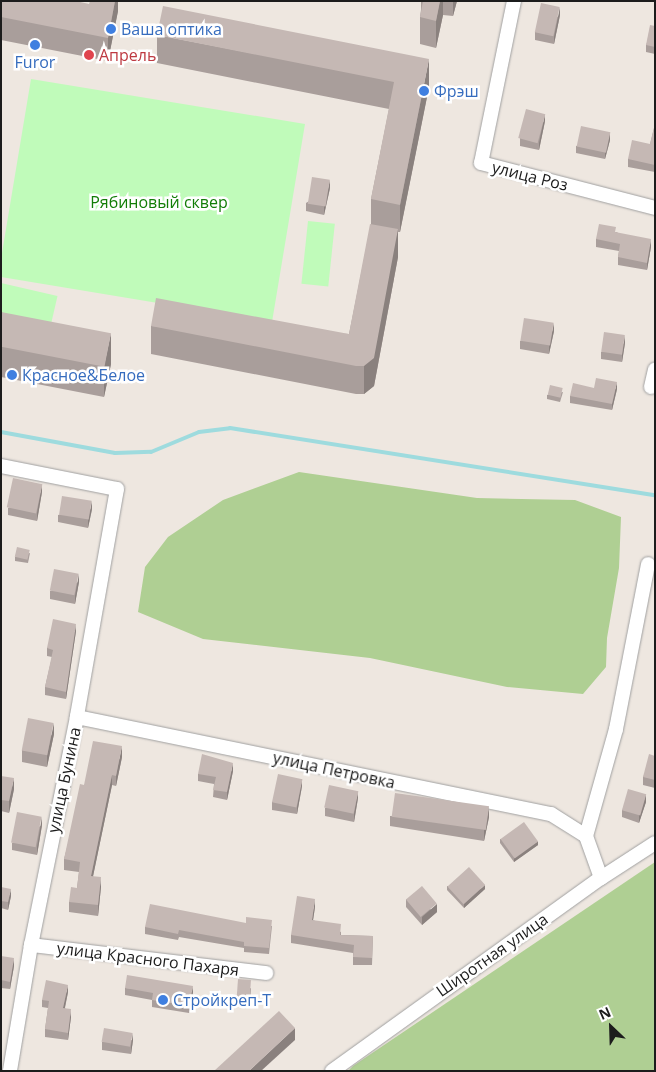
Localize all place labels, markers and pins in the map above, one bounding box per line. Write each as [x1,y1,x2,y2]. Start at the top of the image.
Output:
place label: Ваша оптика [121,19,222,39]
marker: Ваша оптика [105,23,117,35]
marker: Furor [29,39,41,51]
place label: Апрель [99,45,156,65]
marker: Апрель [83,49,95,61]
place label: Furor [15,52,55,72]
place label: Фрэш [434,81,479,101]
marker: Фрэш [418,85,430,97]
place label: Красное&Белое [22,365,145,385]
marker: Красное&Белое [6,369,18,381]
place label: Стройкреп-Т [173,990,271,1010]
marker: Стройкреп-Т [157,994,169,1006]

